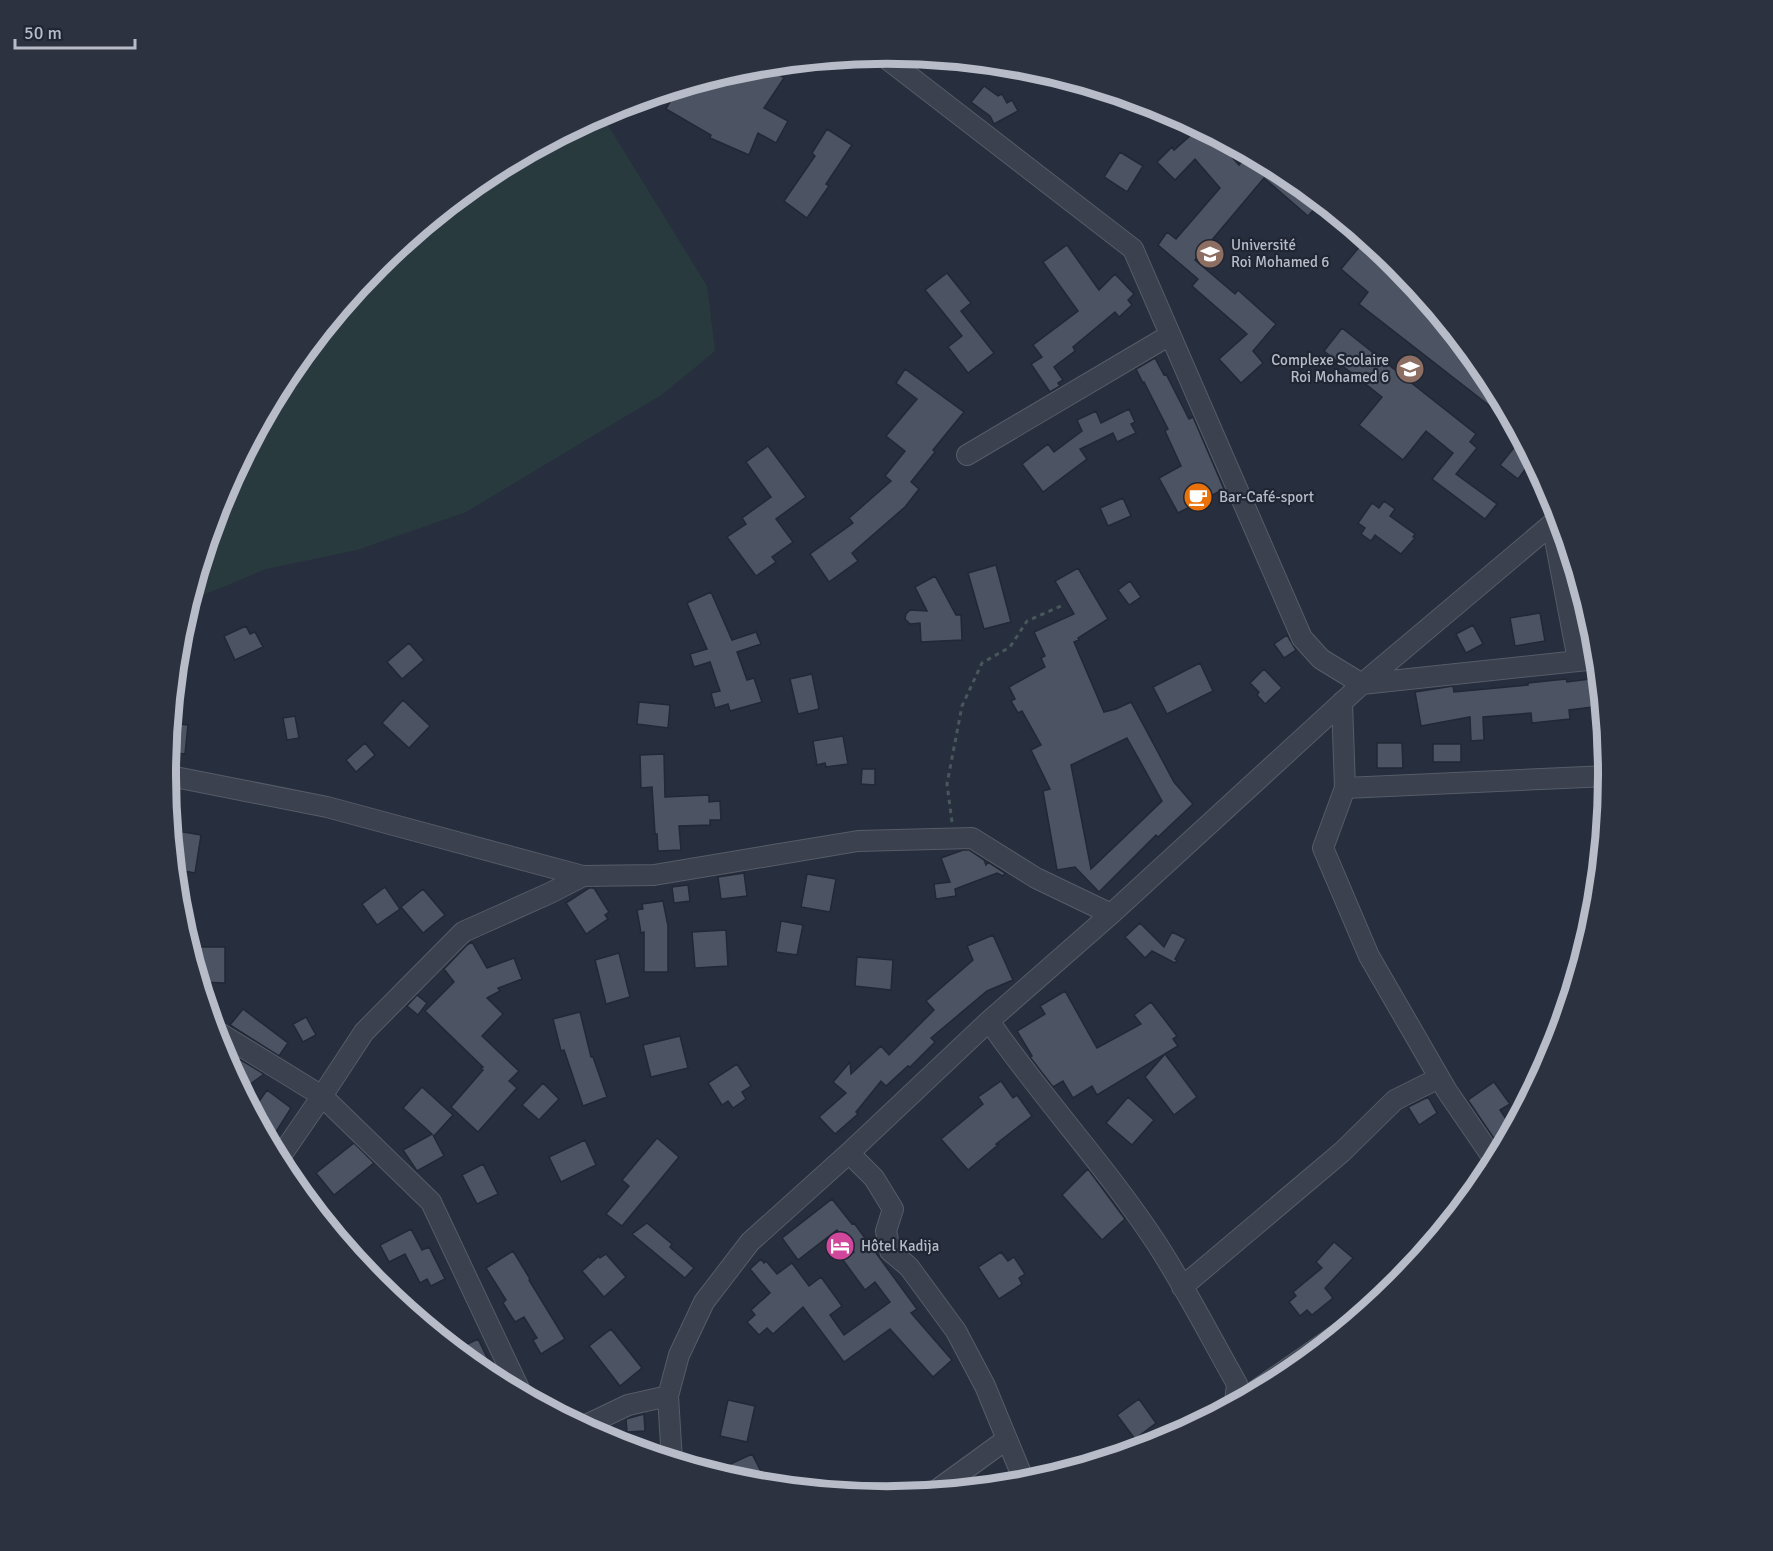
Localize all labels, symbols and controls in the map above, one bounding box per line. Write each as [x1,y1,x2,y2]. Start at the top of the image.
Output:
scale bar [15,12,135,50]
text: 50 m [24,22,62,44]
place label: Université Roi Mohamed 6 [1231,236,1329,271]
school or university icon: Université Roi Mohamed 6 [1194,238,1226,270]
place label: Complexe Scolaire Roi Mohamed 6 [1271,351,1389,386]
school or university icon: Complexe Scolaire Roi Mohamed 6 [1394,353,1426,385]
cafe icon: Bar-Café-sport [1182,481,1214,513]
place label: Bar-Café-sport [1219,488,1314,506]
hotel icon: Hôtel Kadija [824,1230,856,1262]
place label: Hôtel Kadija [861,1237,939,1255]

